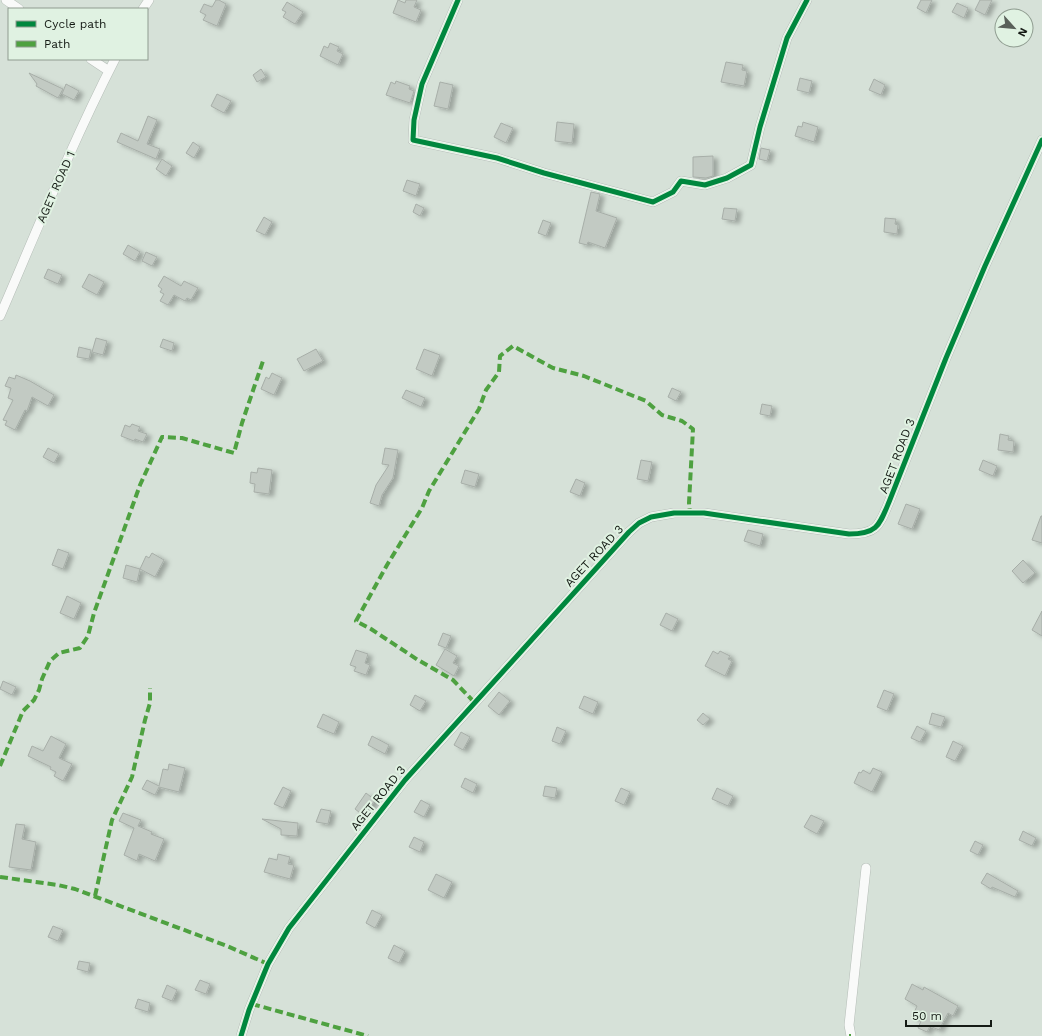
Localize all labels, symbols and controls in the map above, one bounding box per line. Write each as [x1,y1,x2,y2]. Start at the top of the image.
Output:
legend [8,8,148,60]
north arrow [994,8,1034,48]
text: Cycle path [44,17,106,31]
text: N [1015,26,1030,39]
text: Path [44,37,70,51]
street label: AGET ROAD 1 [34,149,78,225]
street label: AGET ROAD 3 [876,416,918,496]
street label: AGET ROAD 3 [562,522,626,590]
street label: AGET ROAD 3 [348,763,408,833]
scale bar [906,1002,991,1028]
text: 50 m [912,1009,942,1023]

